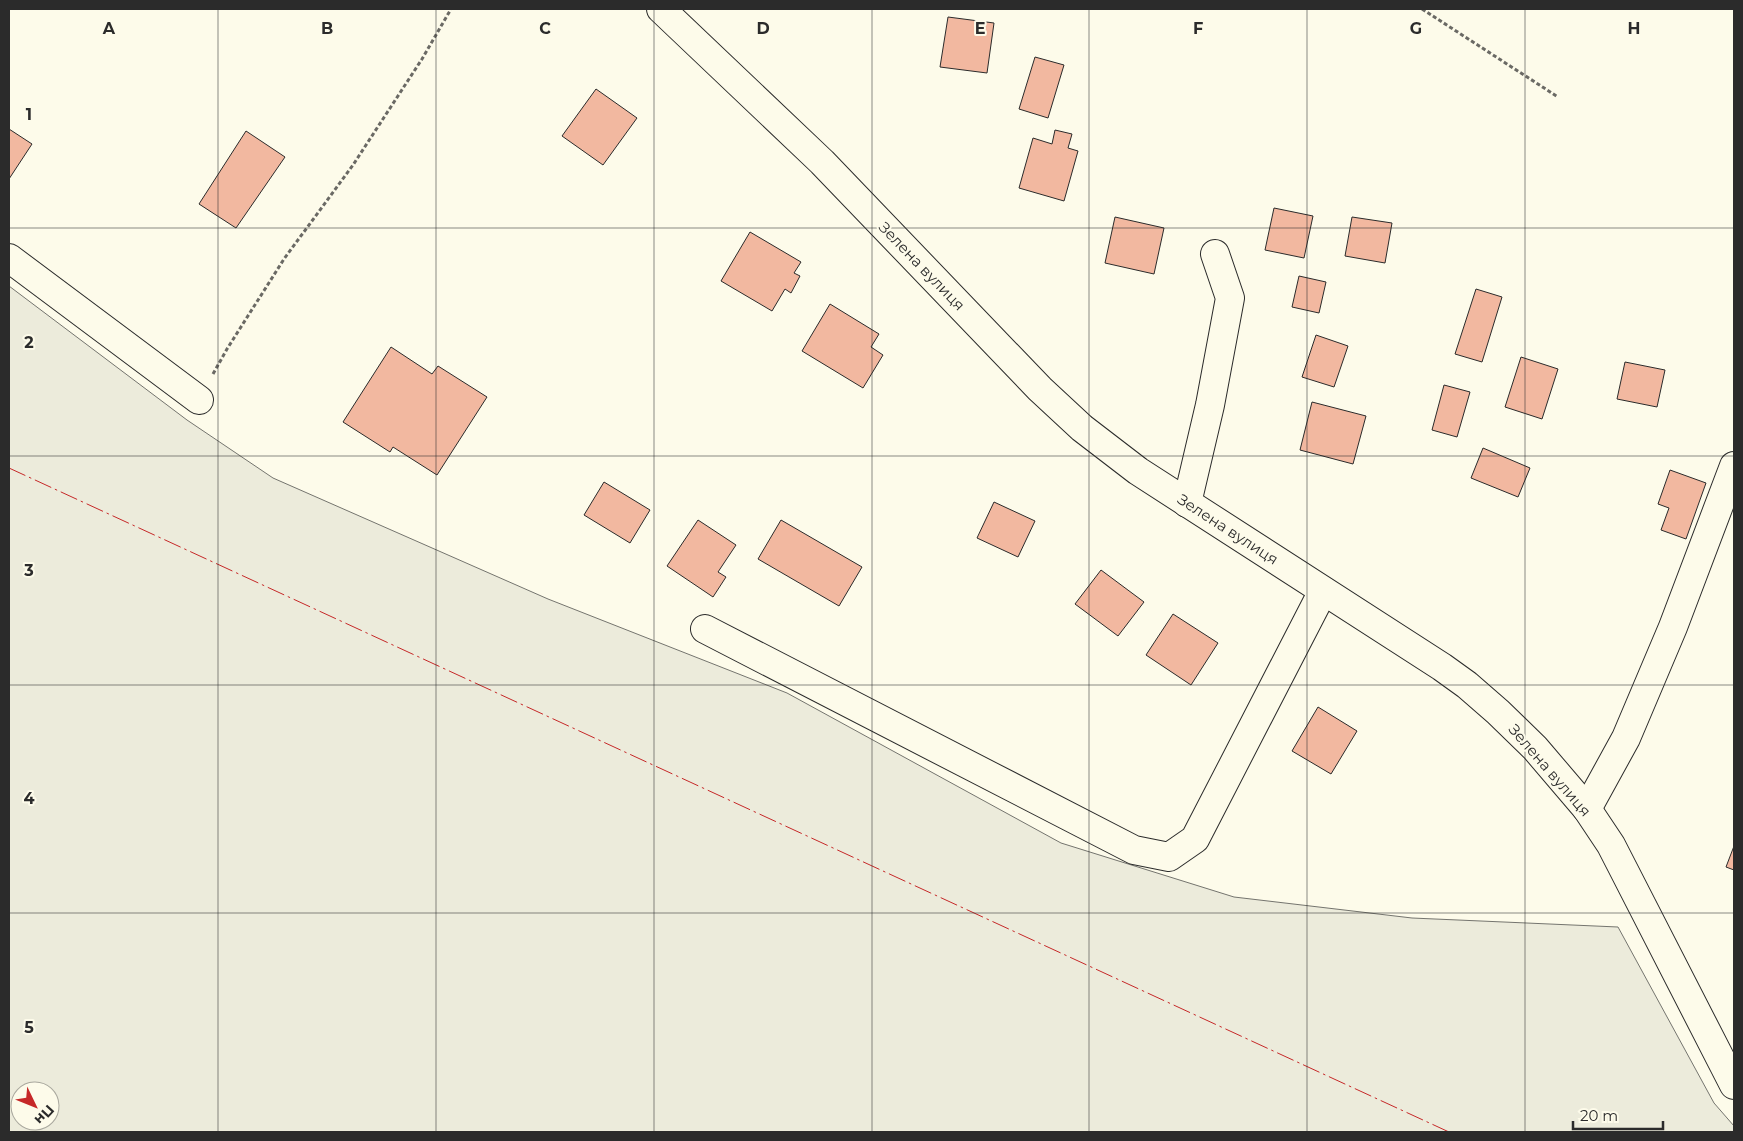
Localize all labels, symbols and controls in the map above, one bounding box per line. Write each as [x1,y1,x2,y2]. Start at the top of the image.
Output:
text: A [102,19,116,38]
text: B [321,19,333,38]
text: C [539,19,551,38]
text: D [756,19,770,38]
text: E [975,19,985,38]
text: F [1193,19,1203,38]
text: G [1410,19,1422,38]
text: H [1628,19,1640,38]
text: 1 [26,105,32,124]
street label: Зелена вулиця [875,218,969,314]
text: 2 [24,333,34,352]
street label: Зелена вулиця [1174,489,1282,569]
text: 3 [23,561,34,580]
street label: Зелена вулиця [1505,720,1595,820]
text: 4 [23,789,35,808]
text: 5 [24,1018,34,1037]
north arrow [10,1081,60,1131]
scale bar [1573,1098,1663,1130]
text: Пн [31,1101,58,1129]
text: 20 m [1580,1106,1618,1125]

